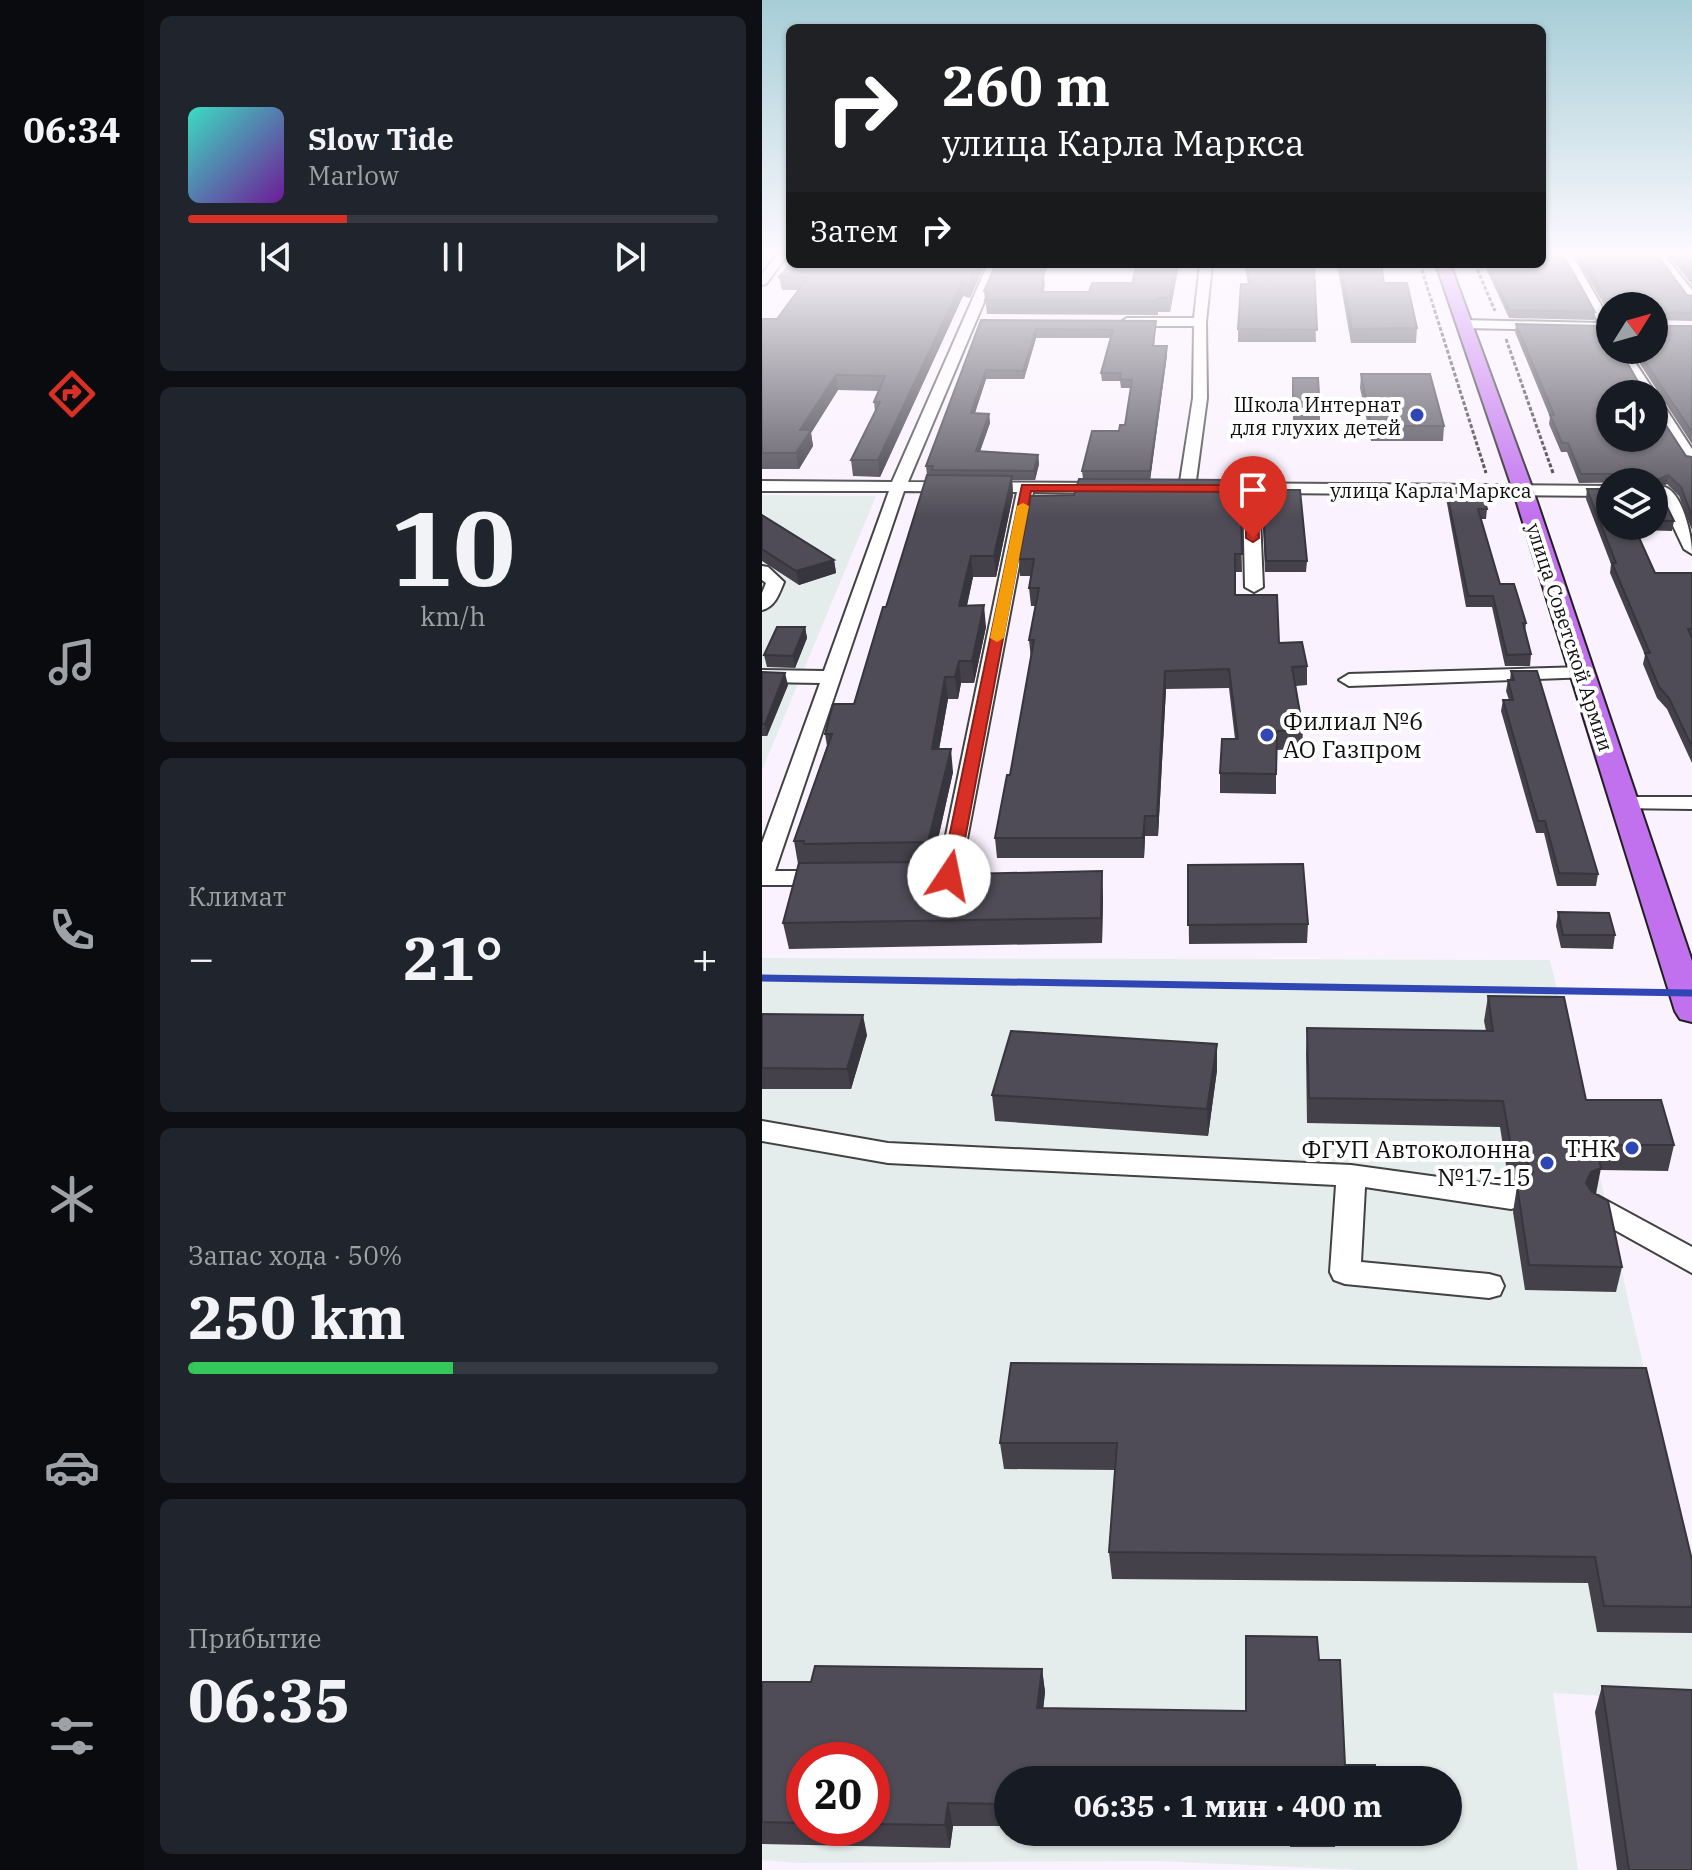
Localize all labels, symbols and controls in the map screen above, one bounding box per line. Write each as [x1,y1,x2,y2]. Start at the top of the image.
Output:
text: 260 m [942,49,1110,121]
icon: right [810,56,914,160]
text: 06:34 [23,106,121,153]
text: Slow Tide [308,119,454,158]
text: улица Карла Маркса [942,119,1305,166]
text: Marlow [308,158,399,192]
icon: right [914,208,958,252]
text: Затем [810,211,898,250]
icon: previous [254,235,298,279]
icon: pause [431,235,475,279]
icon: next [608,235,652,279]
north arrow [1596,292,1668,364]
map controls [1596,292,1668,540]
icon: directions [44,366,100,422]
button: sound [1596,380,1668,452]
place label: Школа Интернат для глухих детей [1230,391,1401,441]
marker: Школа Интернат для глухих детей [1408,406,1426,424]
pin [1219,456,1287,538]
icon: arrive [1231,468,1275,512]
button: layers [1596,468,1668,540]
street label: улица Карла Маркса [1330,477,1532,504]
text: 10 [391,479,515,615]
street label: улица Советской Армии [1520,519,1620,755]
text: km/h [420,599,486,633]
icon: music [44,634,100,690]
place label: Филиал №6 АО Газпром [1283,705,1424,765]
marker: Филиал №6 АО Газпром [1258,726,1276,744]
position arrow [907,834,991,918]
text: Климат [188,879,286,913]
icon: phone [44,902,100,958]
text: 21° [403,918,503,997]
text: − [188,929,214,986]
text: + [692,929,718,986]
place label: ТНК [1565,1132,1616,1164]
place label: ФГУП Автоколонна №17-15 [1302,1133,1531,1193]
marker: ТНК [1623,1139,1641,1157]
marker: ФГУП Автоколонна №17-15 [1538,1154,1556,1172]
icon: climate [44,1171,100,1227]
text: Запас хода · 50% [188,1238,403,1272]
text: 250 km [188,1277,406,1356]
icon: car [44,1439,100,1495]
text: Прибытие [188,1621,321,1655]
text: 06:35 [188,1660,350,1739]
icon: filters [44,1708,100,1764]
speed limit sign: 20 [786,1742,890,1846]
text: 06:35 · 1 мин · 400 m [1074,1786,1382,1825]

